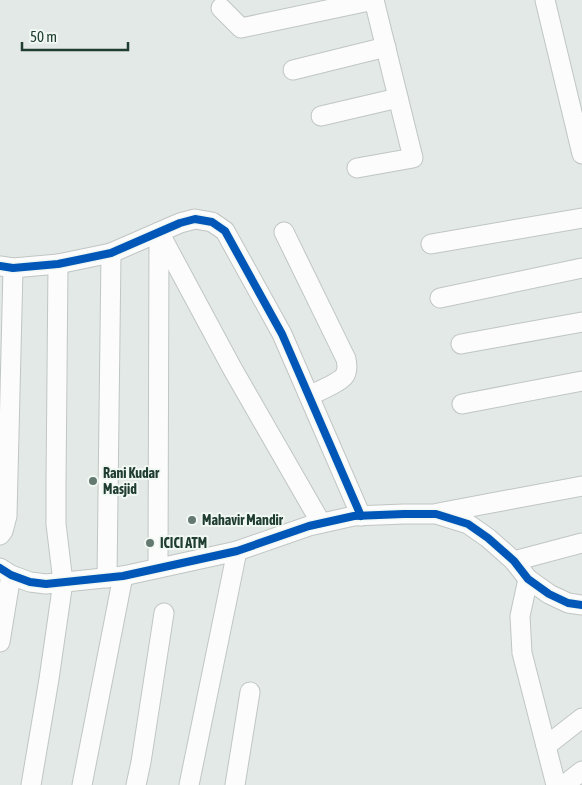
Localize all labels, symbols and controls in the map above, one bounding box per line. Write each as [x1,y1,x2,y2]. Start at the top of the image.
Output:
scale bar [22,20,129,52]
text: 50 m [30,28,57,45]
place label: Rani Kudar Masjid [103,465,160,497]
marker: Rani Kudar Masjid [87,475,99,487]
place label: Mahavir Mandir [202,512,284,528]
marker: Mahavir Mandir [186,514,198,526]
place label: ICICI ATM [160,535,207,551]
marker: ICICI ATM [144,537,156,549]

